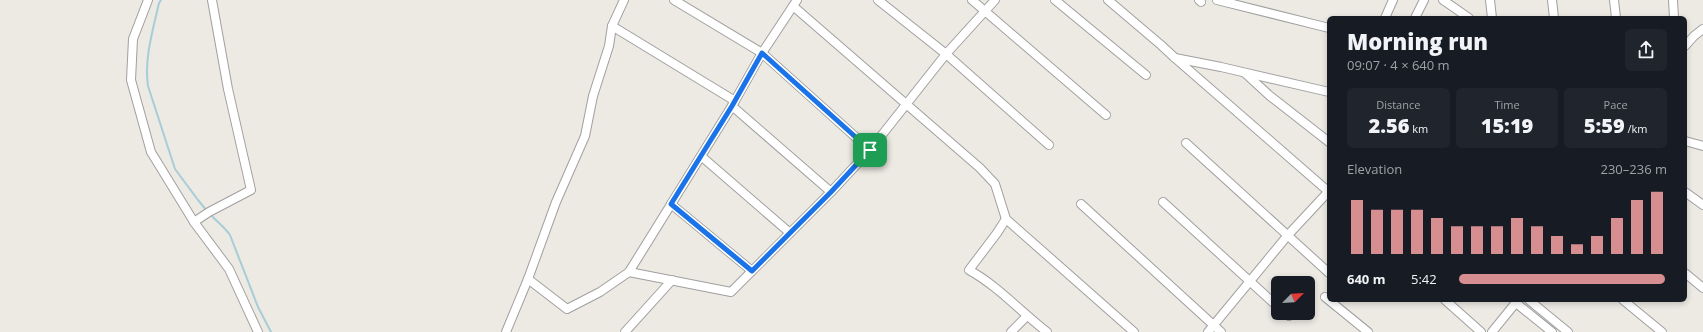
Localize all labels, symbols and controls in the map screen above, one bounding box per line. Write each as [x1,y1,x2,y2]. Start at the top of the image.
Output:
text: Morning run [1347,26,1488,56]
button: share [1625,29,1667,71]
text: 09:07 · 4 × 640 m [1347,56,1450,74]
text: Distance [1376,97,1420,112]
text: Time [1494,97,1520,112]
text: Pace [1604,97,1628,112]
text: 2.56 [1368,112,1409,139]
text: 15:19 [1481,112,1533,139]
text: 5:59 [1584,112,1625,139]
text: km [1409,121,1428,136]
text: /km [1625,121,1648,136]
pin [853,133,887,167]
icon: arrive [859,139,881,161]
text: Elevation [1347,160,1402,178]
text: 230–236 m [1600,160,1667,178]
text: 640 m [1347,270,1385,288]
text: 5:42 [1411,270,1437,288]
north arrow [1271,276,1315,320]
map controls [1271,276,1315,320]

